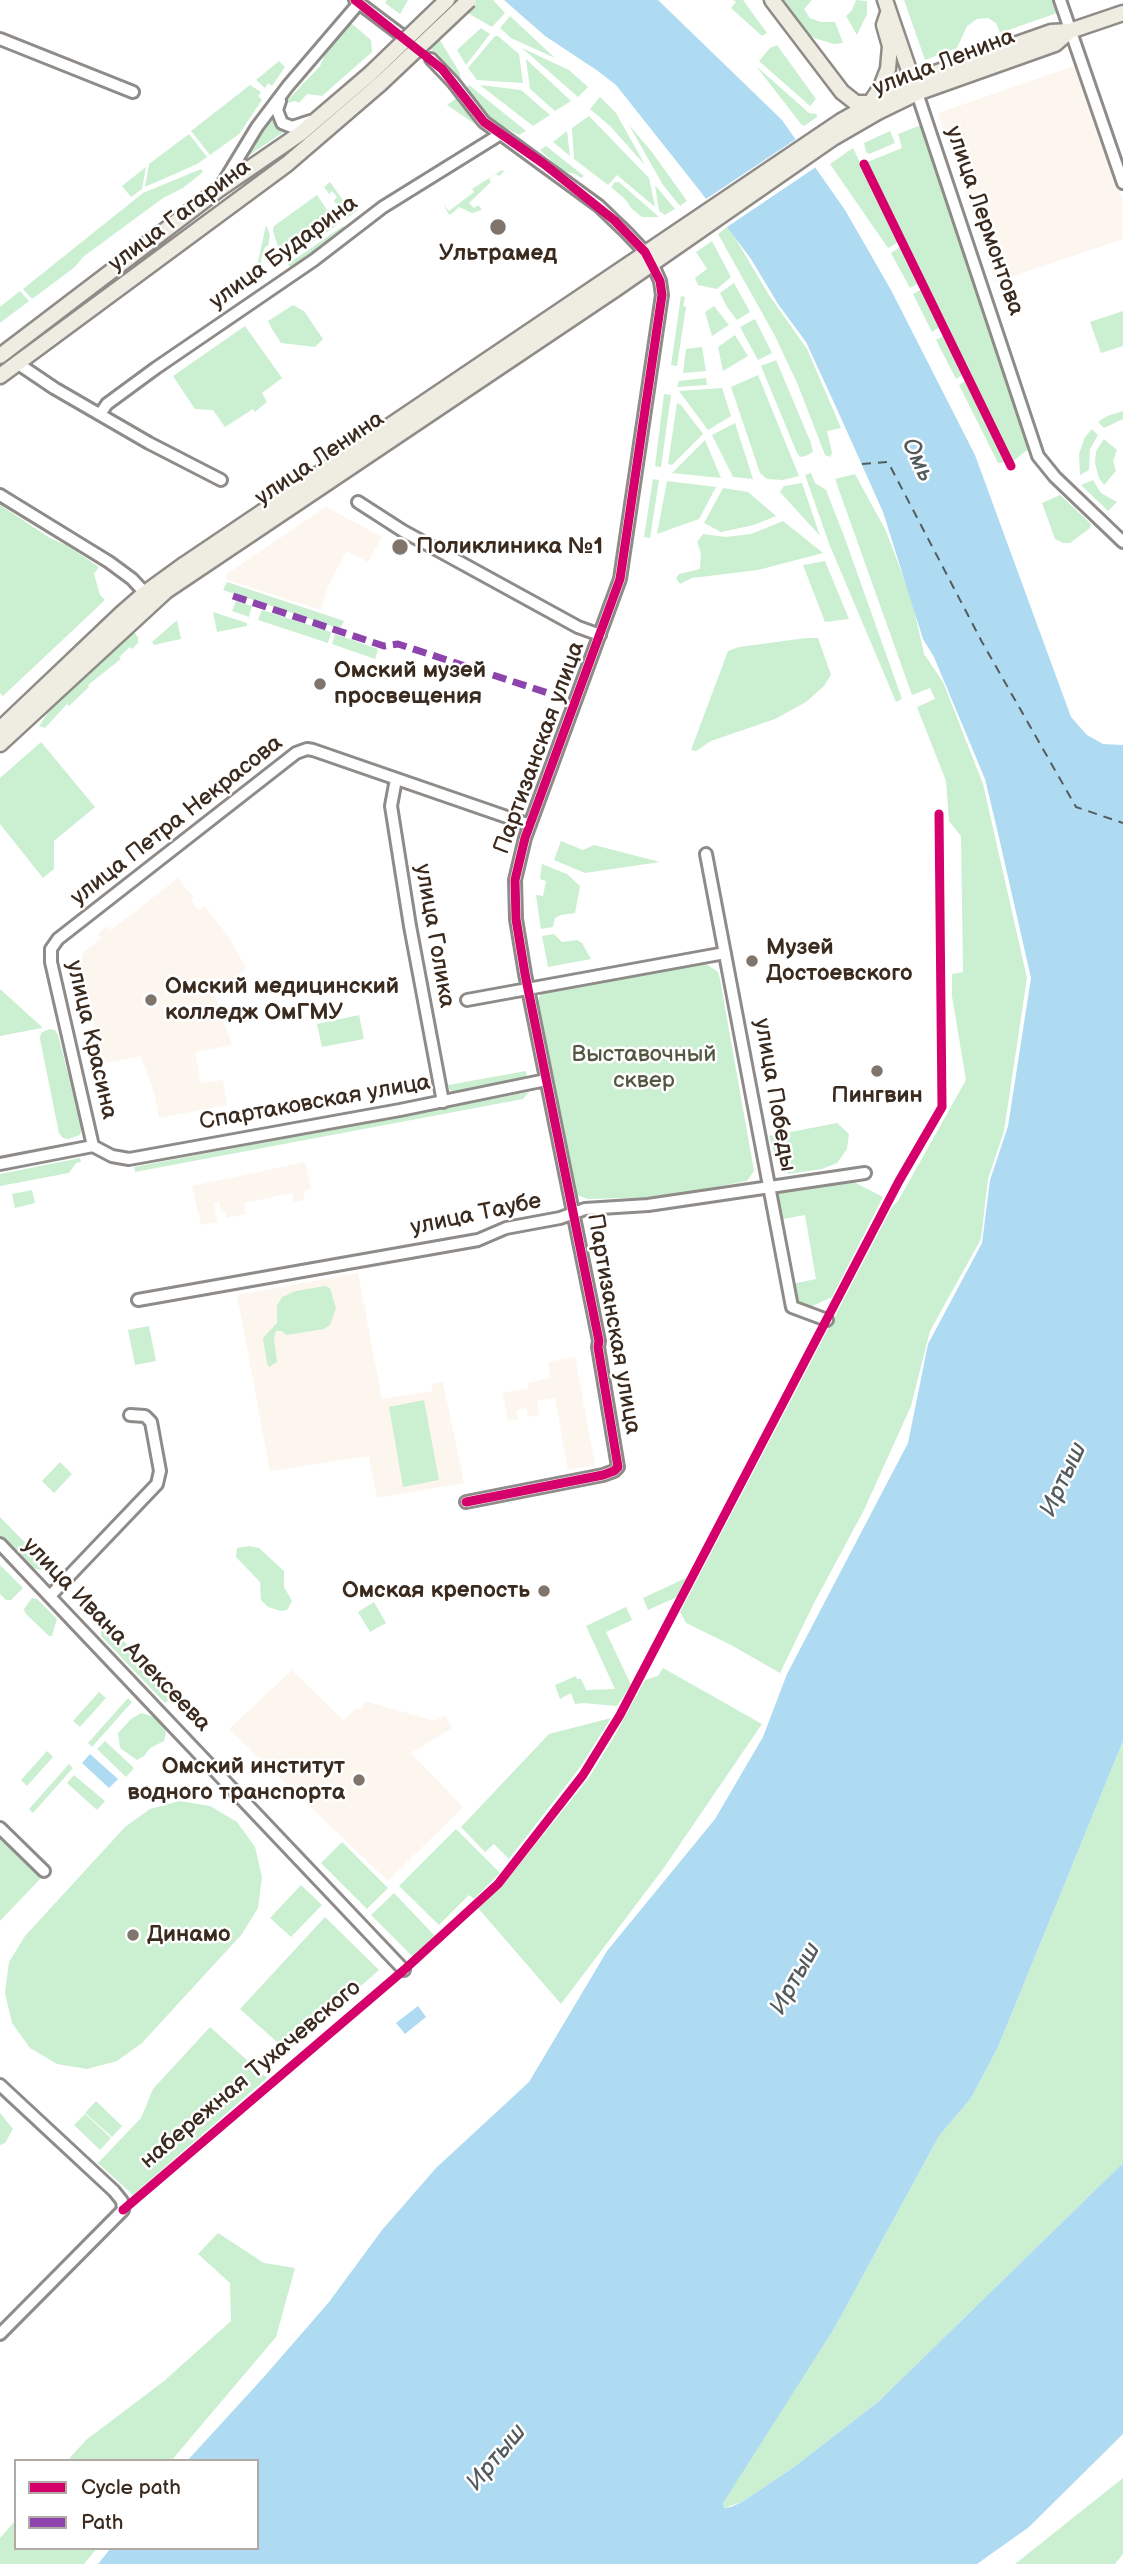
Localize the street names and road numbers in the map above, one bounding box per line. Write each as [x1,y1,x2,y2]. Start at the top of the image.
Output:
street label: улица Ленина [869,23,1019,103]
street label: улица Лермонтова [939,123,1029,319]
street label: улица Гагарина [104,154,256,278]
street label: улица Бударина [205,190,363,316]
street label: улица Ленина [250,406,390,512]
street label: Партизанская улица [489,638,591,858]
street label: улица Петра Некрасова [66,730,288,912]
street label: улица Голика [408,862,460,1010]
street label: улица Красина [59,958,123,1122]
street label: улица Победы [747,1016,801,1174]
street label: Спартаковская улица [197,1069,433,1137]
street label: улица Таубе [408,1188,544,1242]
street label: Партизанская улица [580,1211,646,1437]
street label: улица Ивана Алексеева [16,1532,216,1738]
street label: набережная Тухачевского [135,1975,367,2175]

